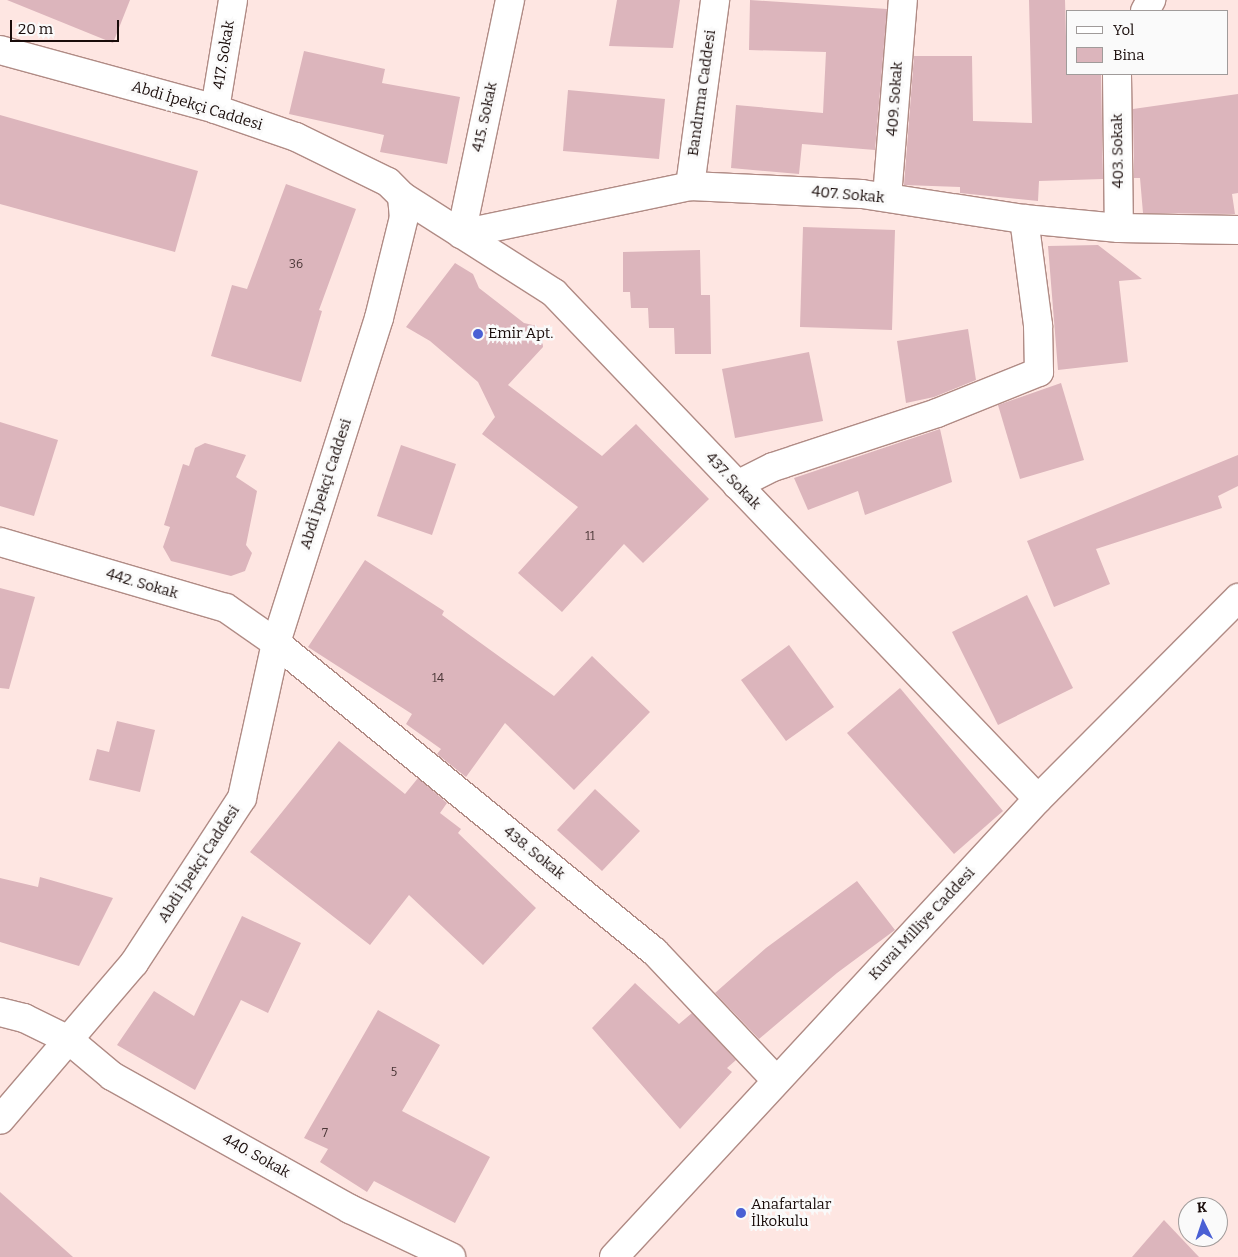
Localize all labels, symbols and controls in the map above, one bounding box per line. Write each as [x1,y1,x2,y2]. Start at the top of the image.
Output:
scale bar [12,10,121,42]
legend [1066,10,1228,75]
street label: 417. Sokak [210,19,238,91]
text: 20 m [18,20,53,38]
text: Yol [1113,21,1134,39]
street label: Bandırma Caddesi [684,29,720,157]
text: Bina [1113,46,1145,64]
street label: 409. Sokak [883,61,907,137]
street label: Abdi İpekçi Caddesi [129,78,265,134]
street label: 415. Sokak [469,80,501,154]
street label: 403. Sokak [1108,114,1128,188]
street label: 407. Sokak [811,183,885,207]
house number: 36 [289,258,303,272]
place label: Emir Apt. [488,325,553,343]
marker: Emir Apt. [472,328,484,340]
street label: Abdi İpekçi Caddesi [296,417,356,551]
street label: 437. Sokak [702,449,764,513]
house number: 11 [585,530,595,544]
street label: 442. Sokak [104,565,180,603]
house number: 14 [432,672,444,686]
street label: Abdi İpekçi Caddesi [154,802,244,926]
street label: 438. Sokak [500,823,568,883]
street label: Kuvai Milliye Caddesi [865,864,979,984]
house number: 5 [391,1066,397,1080]
house number: 7 [322,1127,328,1141]
street label: 440. Sokak [219,1130,293,1182]
place label: Anafartalar İlkokulu [751,1195,831,1230]
north arrow [1178,1197,1228,1247]
text: K [1196,1199,1208,1216]
marker: Anafartalar İlkokulu [735,1207,747,1219]

